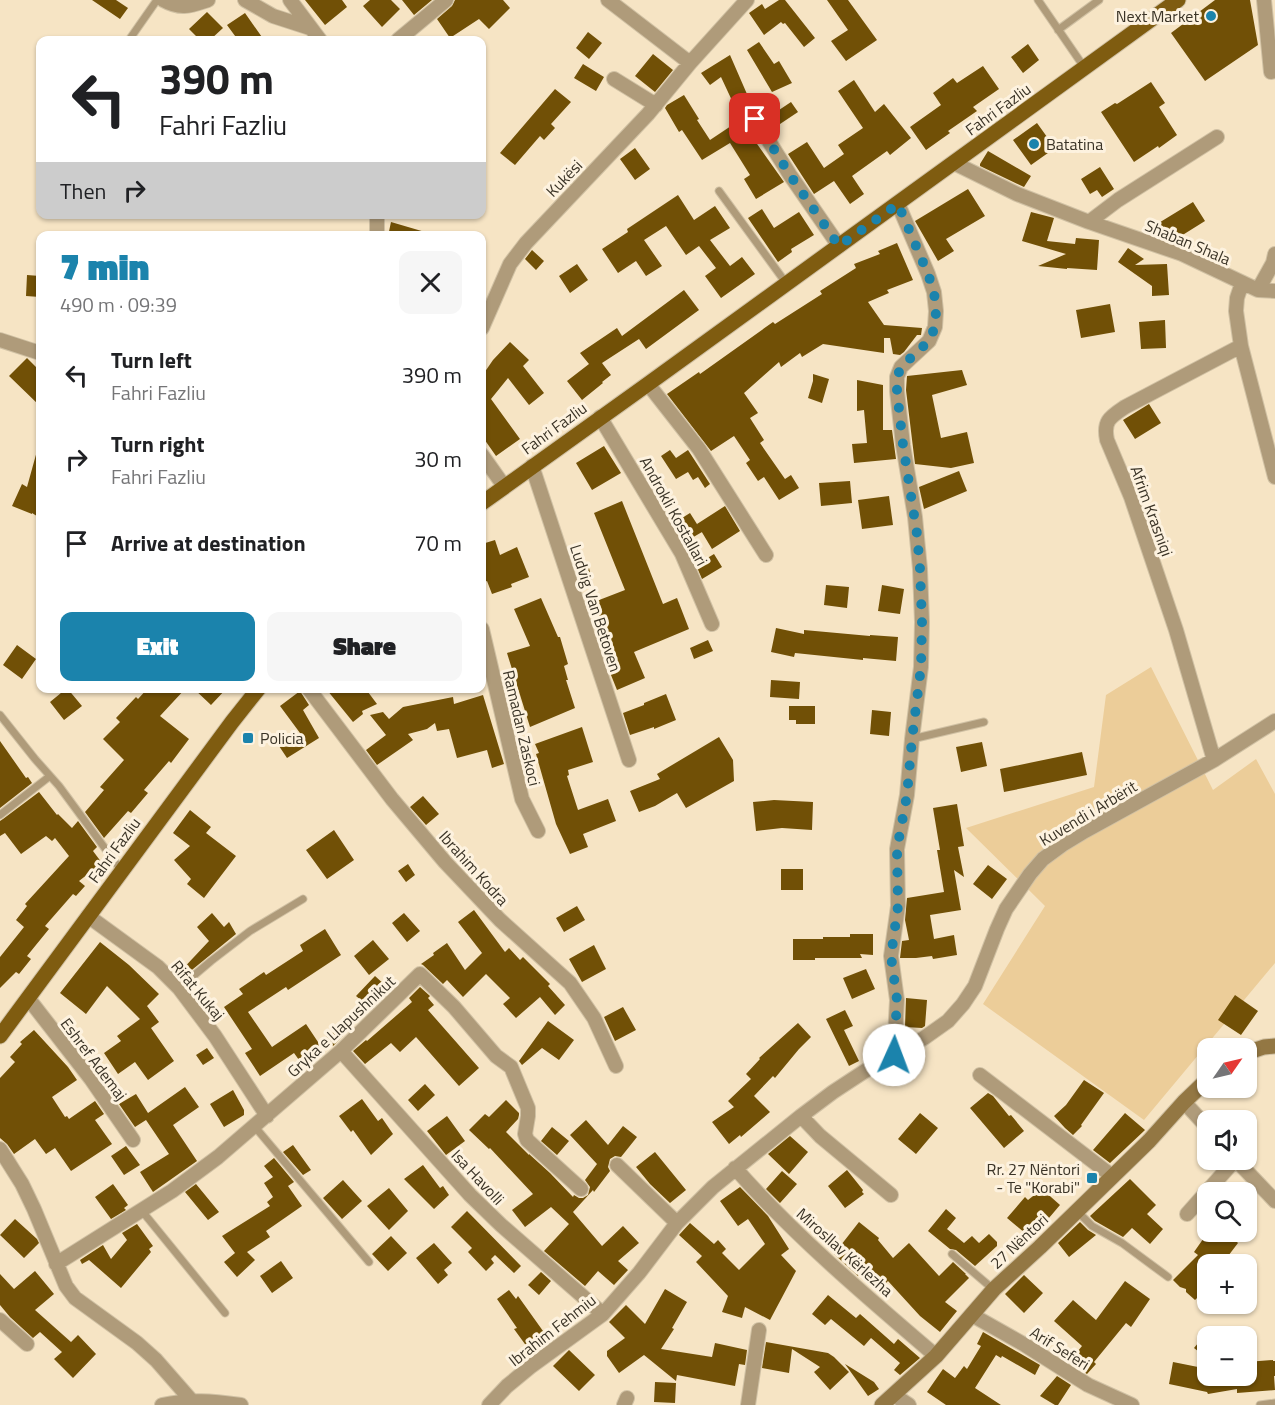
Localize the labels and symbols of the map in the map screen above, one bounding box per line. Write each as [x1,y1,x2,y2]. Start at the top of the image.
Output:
place label: Next Market [1116,4,1199,28]
marker: Next Market [1204,9,1218,23]
street label: Fahri Fazliu [960,77,1036,141]
pin [729,93,780,144]
place label: Batatina [1046,132,1103,156]
marker: Batatina [1027,137,1041,151]
street label: Kukësi [540,154,588,202]
street label: Shaban Shala [1142,213,1234,271]
street label: Fahri Fazliu [516,396,592,460]
street label: Androkli Kostallari [634,452,714,570]
street label: Afrim Krasniqi [1125,462,1179,560]
street label: Ludvig Van Betoven [564,541,628,675]
street label: Ramadan Zaskoci [497,668,547,788]
place label: Policia [260,726,304,750]
marker: Policia [241,731,255,745]
street label: Kuvendi i Arbërit [1035,774,1142,852]
street label: Fahri Fazliu [82,812,146,888]
street label: Ibrahim Kodra [434,825,514,911]
street label: Rifat Kukaj [166,955,230,1025]
street label: Gryka e Llapushnikut [282,969,401,1083]
street label: Eshref Ademaj [55,1013,133,1105]
position arrow [862,1023,926,1087]
north arrow [1197,1038,1257,1098]
street label: Isa Havolli [446,1144,510,1210]
place label: Rr. 27 Nëntori - Te "Korabi" [987,1157,1080,1199]
marker: Rr. 27 Nëntori - Te "Korabi" [1085,1171,1099,1185]
street label: Mirosllav Kërlezha [791,1202,899,1302]
street label: 27 Nëntori [985,1208,1053,1274]
street label: Ibrahim Fehmiu [503,1288,601,1372]
street label: Arif Seferi [1025,1320,1095,1376]

